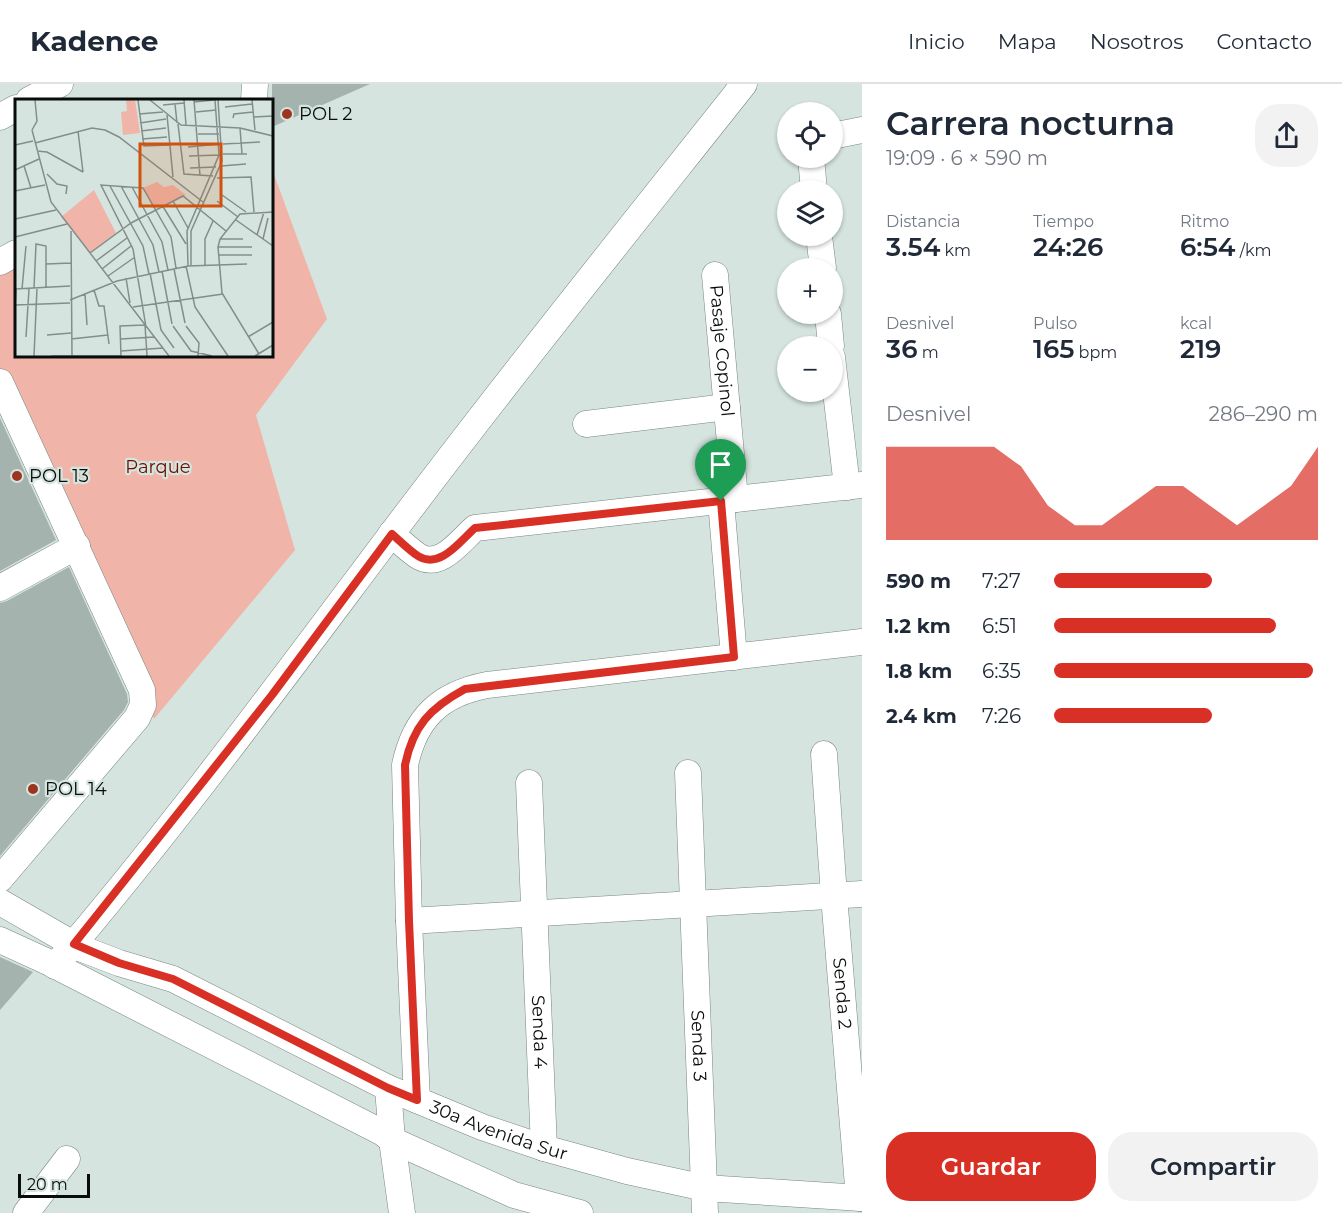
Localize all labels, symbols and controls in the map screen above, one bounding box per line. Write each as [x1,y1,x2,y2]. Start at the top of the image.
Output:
text: Kadence [30,24,158,58]
text: Inicio [908,29,965,54]
text: Mapa [998,29,1057,54]
text: Nosotros [1090,29,1183,54]
text: Contacto [1216,29,1312,54]
inset map [15,99,273,357]
map controls [777,102,843,402]
button: locate [777,102,843,168]
place label: POL 2 [299,103,353,125]
text: Carrera nocturna [886,103,1175,143]
button: share [1255,104,1318,167]
marker: POL 2 [280,107,294,121]
text: 19:09 · 6 × 590 m [886,146,1048,170]
button: layers [777,180,843,246]
text: Distancia [886,212,960,231]
text: Tiempo [1033,212,1094,231]
text: Ritmo [1180,212,1229,231]
text: 3.54 [886,231,940,263]
text: 24:26 [1033,231,1103,263]
text: 6:54 [1180,231,1235,263]
text: km [940,241,971,260]
text: /km [1235,241,1272,260]
button: + [777,258,843,324]
street label: Pasaje Copinol [705,284,739,418]
text: Desnivel [886,314,954,333]
text: Pulso [1033,314,1077,333]
text: kcal [1180,314,1212,333]
text: 36 [886,333,917,365]
text: 165 [1033,333,1074,365]
text: 219 [1180,333,1221,365]
button: − [777,336,843,402]
text: m [917,343,939,362]
text: bpm [1074,343,1117,362]
text: Desnivel [886,402,971,426]
text: 286–290 m [1209,402,1318,426]
pin [695,439,746,501]
icon: arrive [704,448,737,481]
park label: Parque [125,456,191,478]
place label: POL 13 [29,465,89,487]
marker: POL 13 [10,469,24,483]
text: 590 m [886,569,951,593]
text: 7:27 [982,569,1021,593]
text: 1.2 km [886,614,951,638]
text: 6:51 [982,614,1017,638]
text: 1.8 km [886,659,952,683]
text: 6:35 [982,659,1021,683]
text: 2.4 km [886,704,957,728]
text: 7:26 [982,704,1021,728]
place label: POL 14 [45,778,107,800]
marker: POL 14 [26,782,40,796]
street label: Senda 2 [828,957,856,1030]
street label: Senda 4 [527,995,552,1069]
street label: Senda 3 [686,1009,711,1082]
street label: 30a Avenida Sur [426,1095,570,1165]
button: Guardar [886,1132,1096,1201]
button: Compartir [1108,1132,1318,1201]
scale bar [18,1171,90,1198]
text: 20 m [27,1175,68,1194]

